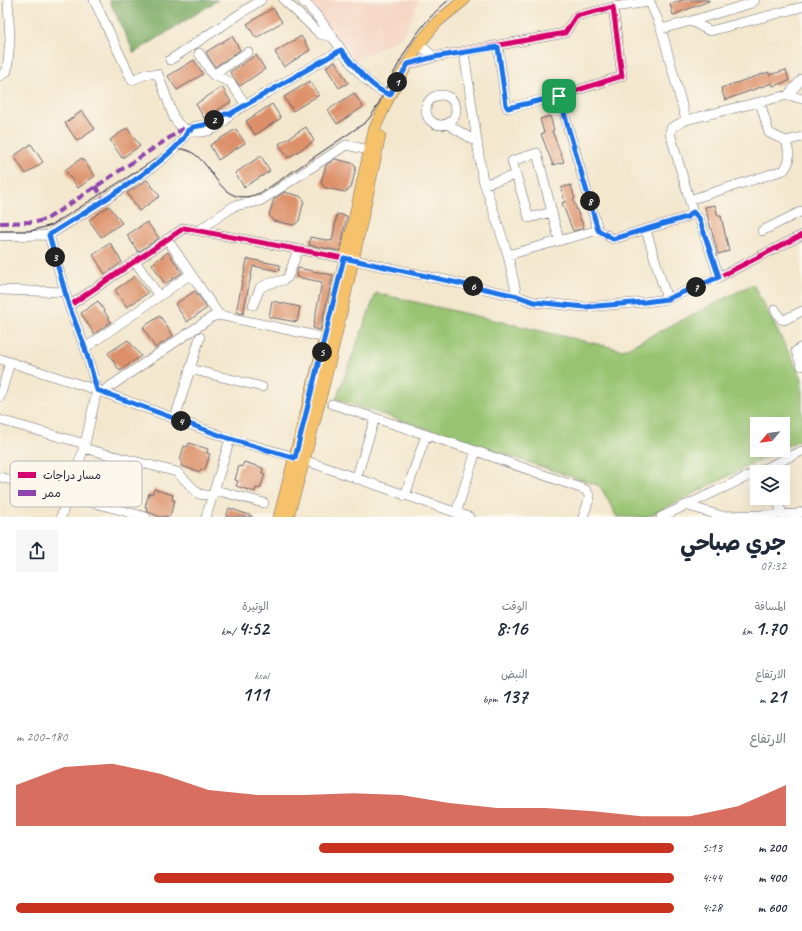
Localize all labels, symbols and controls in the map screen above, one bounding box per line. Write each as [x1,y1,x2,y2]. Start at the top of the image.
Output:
pin: 1 [387,72,407,92]
text: 1 [395,75,399,89]
pin [542,79,576,113]
icon: arrive [548,85,570,107]
pin: 2 [204,110,224,130]
text: 2 [212,113,216,127]
pin: 8 [580,191,600,211]
text: 8 [588,194,592,208]
pin: 3 [45,247,65,267]
text: 3 [53,250,57,264]
pin: 6 [463,276,483,296]
pin: 7 [686,277,706,297]
text: 6 [470,279,476,293]
text: 7 [694,280,698,294]
pin: 5 [312,342,332,362]
text: 5 [320,345,324,359]
pin: 4 [171,411,191,431]
text: 4 [179,414,183,428]
north arrow [750,417,790,457]
map controls [750,417,790,505]
legend [10,461,142,507]
button: layers [750,465,790,505]
text: مسار دراجات [43,468,101,482]
text: ممر [42,486,61,500]
text: جري صباحي [680,529,786,557]
button: share [16,530,58,572]
text: 07:32 [760,558,786,574]
text: الوتيرة [242,599,269,613]
text: الوقت [502,599,527,613]
text: المسافة [755,599,786,613]
text: 4:52 [238,616,269,641]
text: 8:16 [496,616,527,641]
text: 1.70 [755,616,786,641]
text: /km [221,624,238,638]
text: km [742,624,755,638]
text: النبض [501,667,527,681]
text: الارتفاع [755,667,786,681]
text: kcal [254,668,269,682]
text: 111 [242,682,269,707]
text: 137 [500,684,527,709]
text: 21 [768,684,786,709]
text: bpm [483,692,500,706]
text: m [759,692,768,706]
text: 180–200 m [16,729,67,745]
text: الارتفاع [750,731,786,747]
text: 5:13 [702,840,722,856]
text: 200 m [758,840,786,856]
text: 4:44 [702,870,722,886]
text: 400 m [758,870,786,886]
text: 4:28 [702,900,722,916]
text: 600 m [758,900,786,916]

